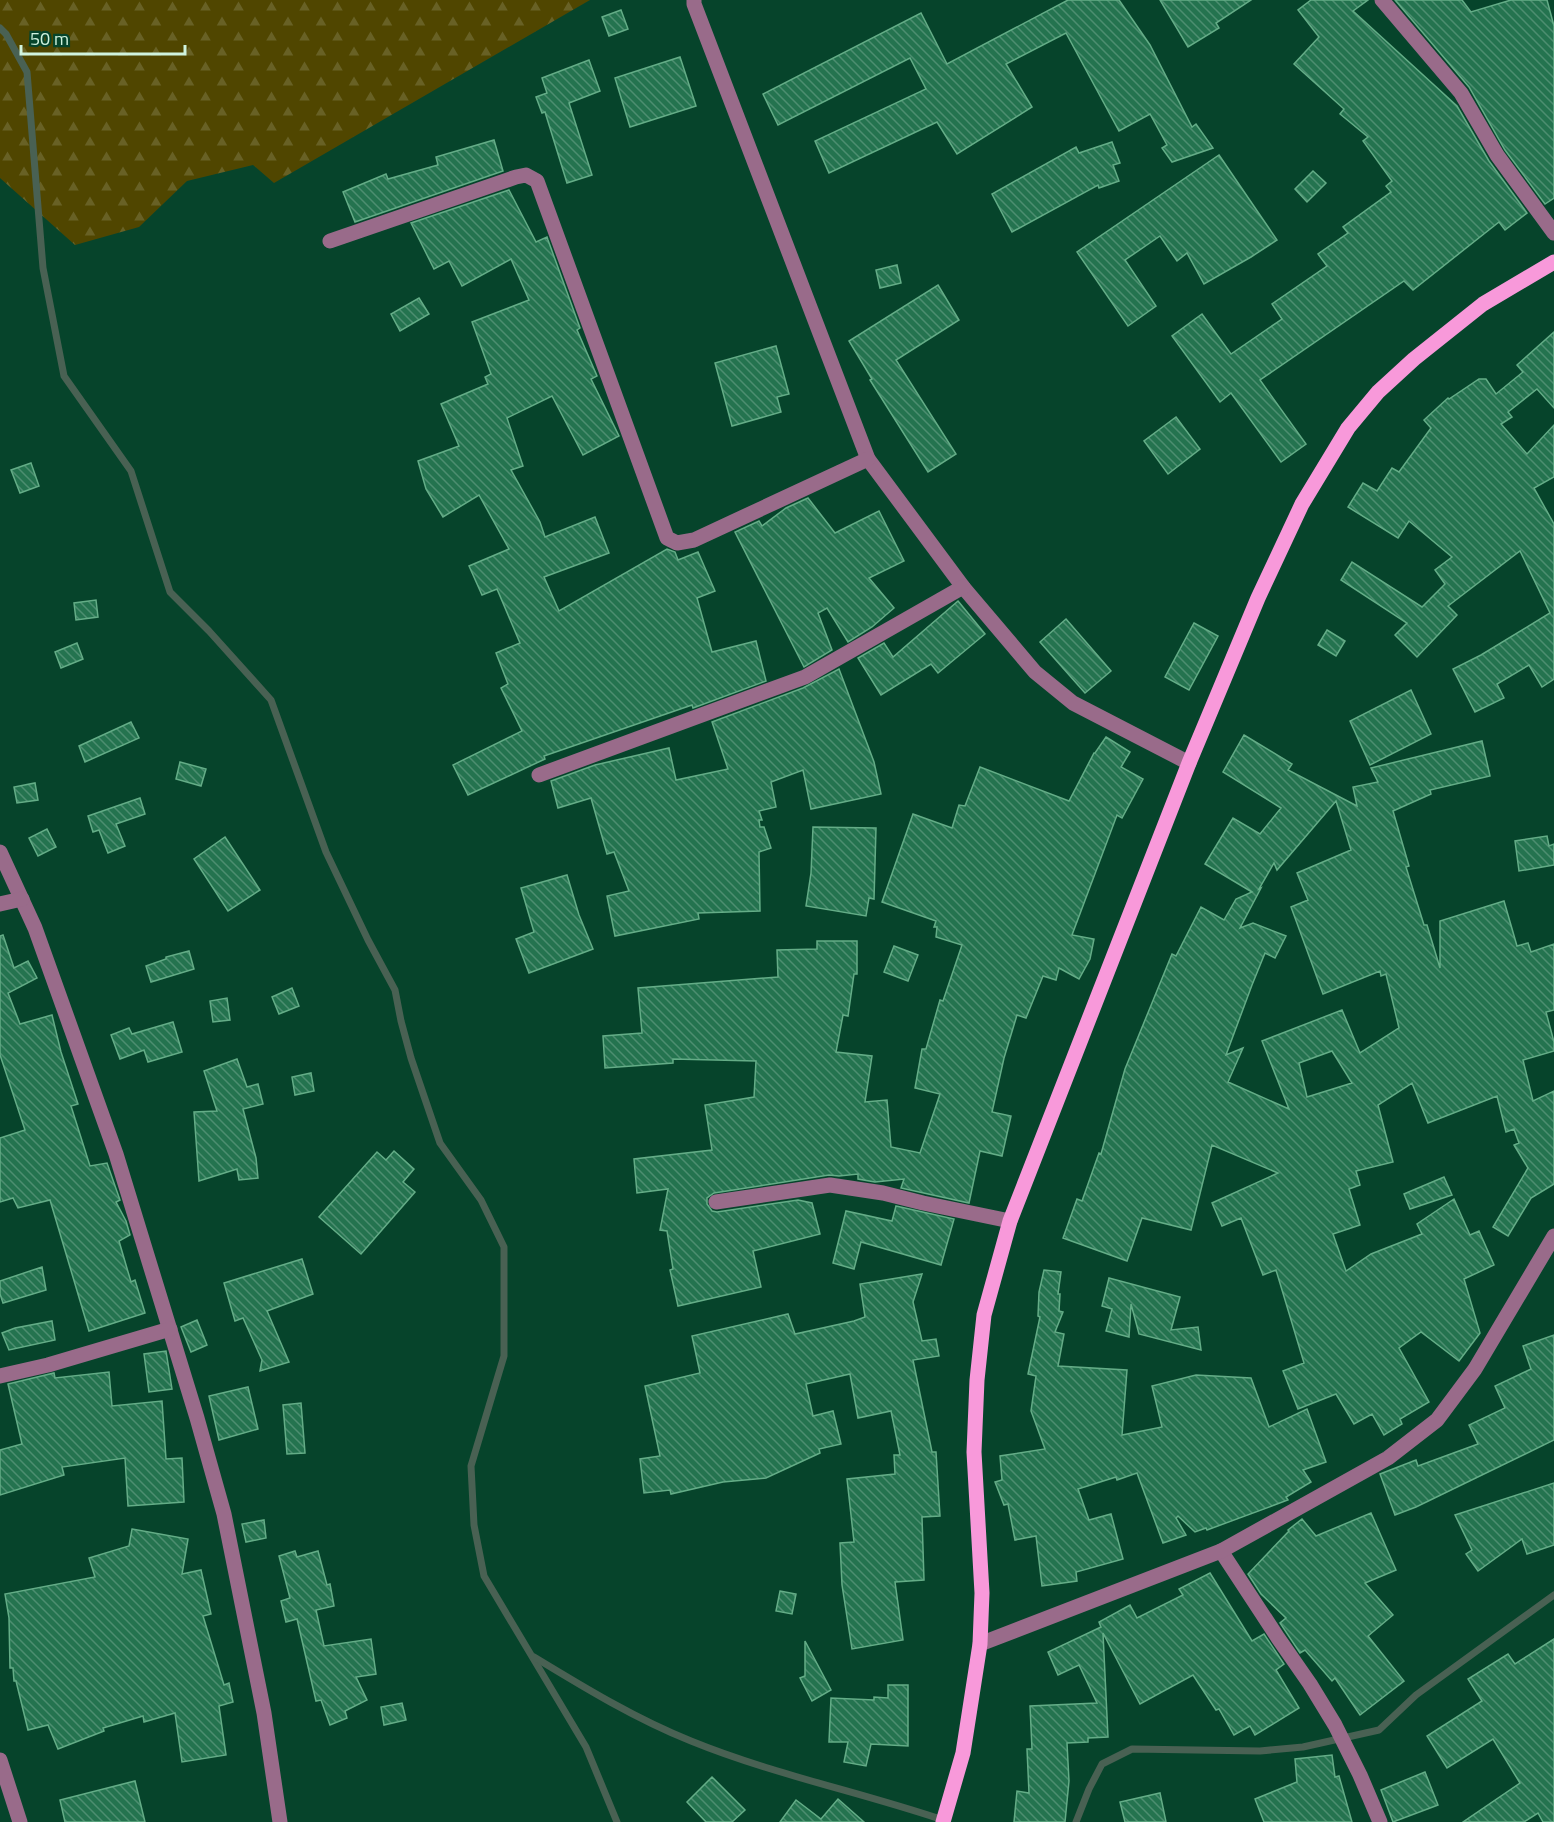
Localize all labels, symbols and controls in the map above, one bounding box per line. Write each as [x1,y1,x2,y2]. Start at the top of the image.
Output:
scale bar [21,18,184,56]
text: 50 m [30,25,69,52]

